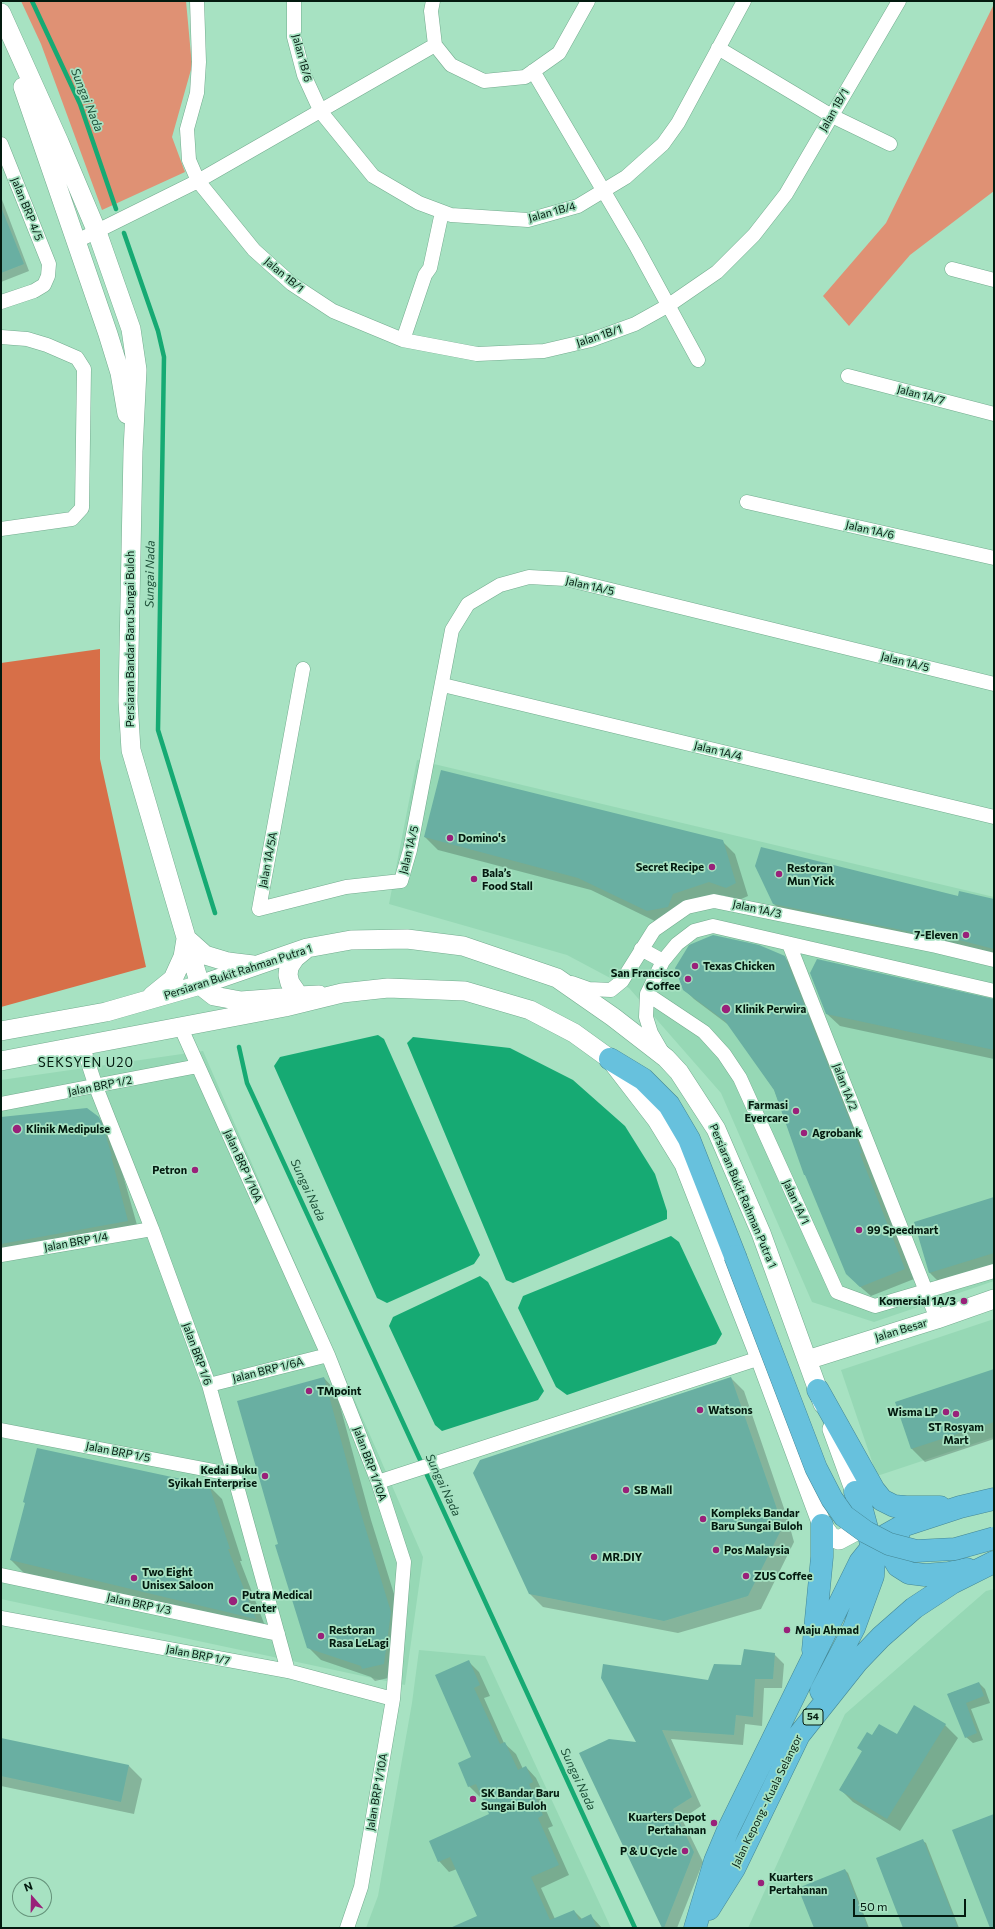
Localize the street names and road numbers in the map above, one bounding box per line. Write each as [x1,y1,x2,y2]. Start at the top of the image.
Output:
street label: Jalan 1B/6 [289,33,315,83]
street label: Jalan 1B/1 [816,86,852,134]
street label: Jalan BRP 4/5 [8,175,46,243]
street label: Jalan 1B/4 [527,199,577,225]
street label: Jalan 1B/1 [262,255,306,295]
street label: Jalan 1B/1 [574,322,624,350]
street label: Jalan 1A/7 [896,382,946,408]
street label: Jalan 1A/6 [844,518,896,542]
street label: Persiaran Bandar Baru Sungai Buloh [123,551,137,727]
street label: Jalan 1A/5 [564,574,616,598]
street label: Jalan 1A/5 [879,650,931,674]
street label: Jalan 1A/4 [693,739,743,763]
street label: Jalan 1A/5 [397,824,421,876]
street label: Jalan 1A/5A [256,831,280,889]
street label: Jalan 1A/3 [731,897,783,921]
street label: Persiaran Bukit Rahman Putra 1 [162,942,314,1002]
street label: Jalan 1A/2 [830,1062,860,1112]
street label: Jalan BRP 1/2 [67,1073,133,1099]
street label: Persiaran Bukit Rahman Putra 1 [707,1122,779,1270]
street label: Jalan BRP 1/10A [221,1128,265,1204]
street label: Jalan 1A/1 [780,1178,812,1226]
street label: Jalan BRP 1/4 [43,1230,109,1254]
street label: Jalan Besar [873,1316,929,1344]
street label: Jalan BRP 1/6 [180,1321,214,1387]
street label: Jalan BRP 1/6A [231,1355,305,1385]
street label: Jalan BRP 1/10A [350,1425,390,1503]
street label: Jalan BRP 1/5 [85,1439,151,1465]
street label: Jalan BRP 1/3 [106,1591,172,1617]
street label: Jalan BRP 1/7 [165,1642,231,1668]
road number: 54 [803,1709,823,1725]
street label: Jalan Kepong - Kuala Selangor [729,1732,805,1870]
street label: Jalan BRP 1/10A [364,1752,390,1832]

